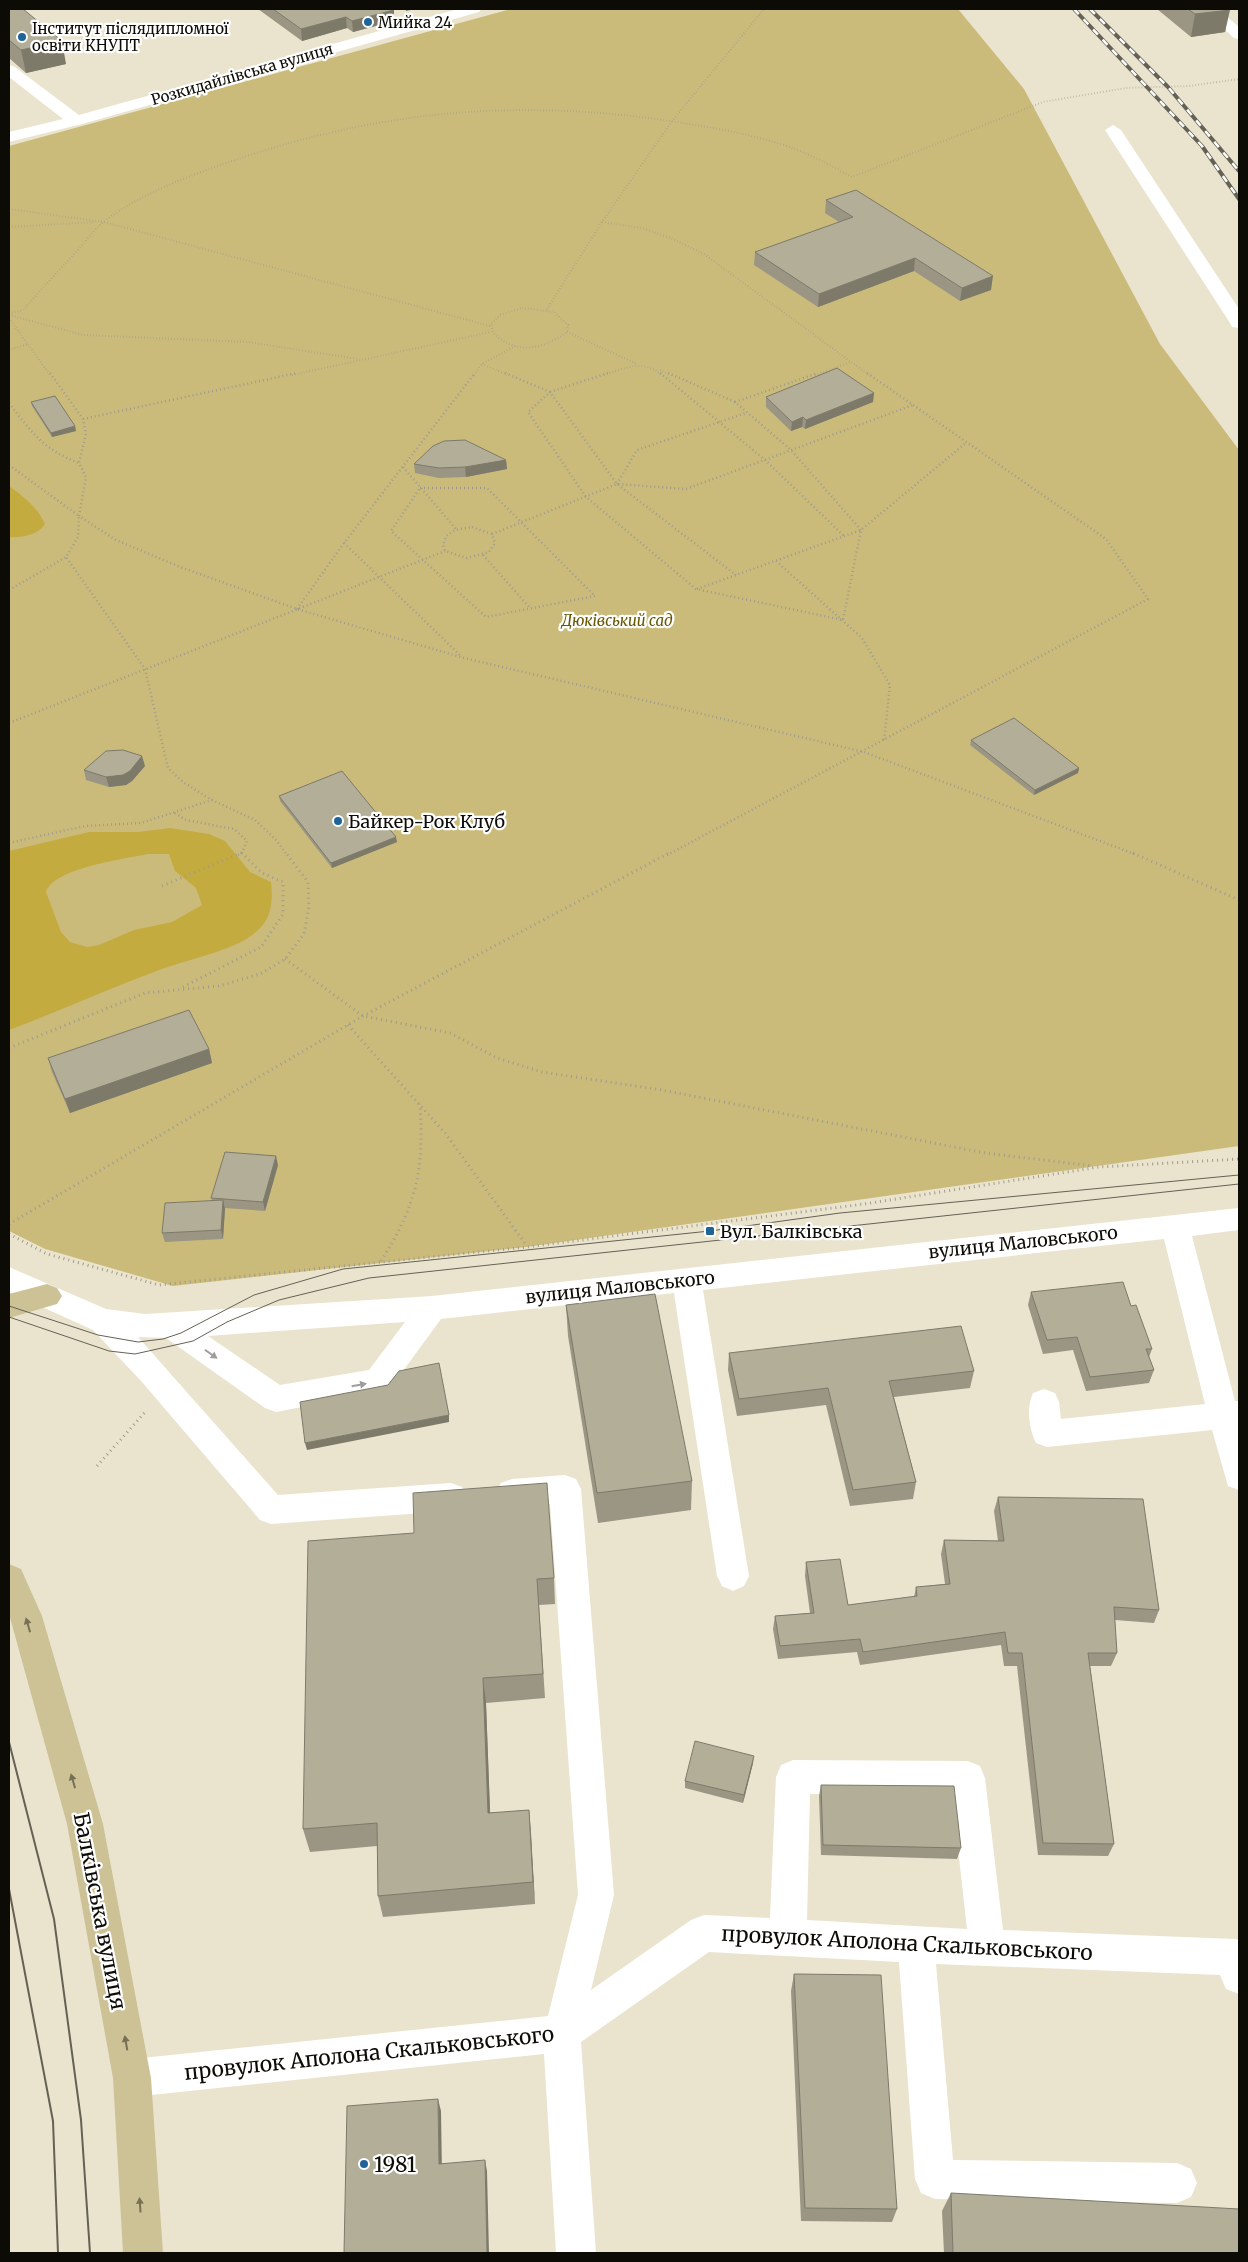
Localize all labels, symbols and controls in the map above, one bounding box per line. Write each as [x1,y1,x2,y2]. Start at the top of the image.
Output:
place label: Мийка 24 [378,13,452,32]
marker: Мийка 24 [362,16,374,28]
place label: Інститут післядипломної освіти КНУПТ [32,19,229,55]
marker: Інститут післядипломної освіти КНУПТ [16,31,28,43]
street label: Розкидайлівська вулиця [149,39,335,109]
park label: Дюківський сад [561,611,673,630]
place label: Байкер-Рок Клуб [348,810,505,833]
marker: Байкер-Рок Клуб [332,815,344,827]
place label: Вул. Балківська [720,1220,863,1243]
street label: вулиця Маловського [927,1221,1119,1263]
marker: Вул. Балківська [704,1225,716,1237]
street label: вулиця Маловського [524,1266,716,1308]
one-way arrow [205,1349,218,1359]
one-way arrow [351,1380,367,1388]
one-way arrow [24,1617,32,1632]
one-way arrow [69,1773,77,1788]
street label: Балківська вулиця [68,1810,132,2012]
street label: провулок Аполона Скальковського [721,1920,1093,1966]
street label: провулок Аполона Скальковського [183,2020,555,2086]
one-way arrow [121,2035,129,2051]
place label: 1981 [374,2151,416,2178]
marker: 1981 [358,2158,370,2170]
one-way arrow [136,2196,144,2212]

